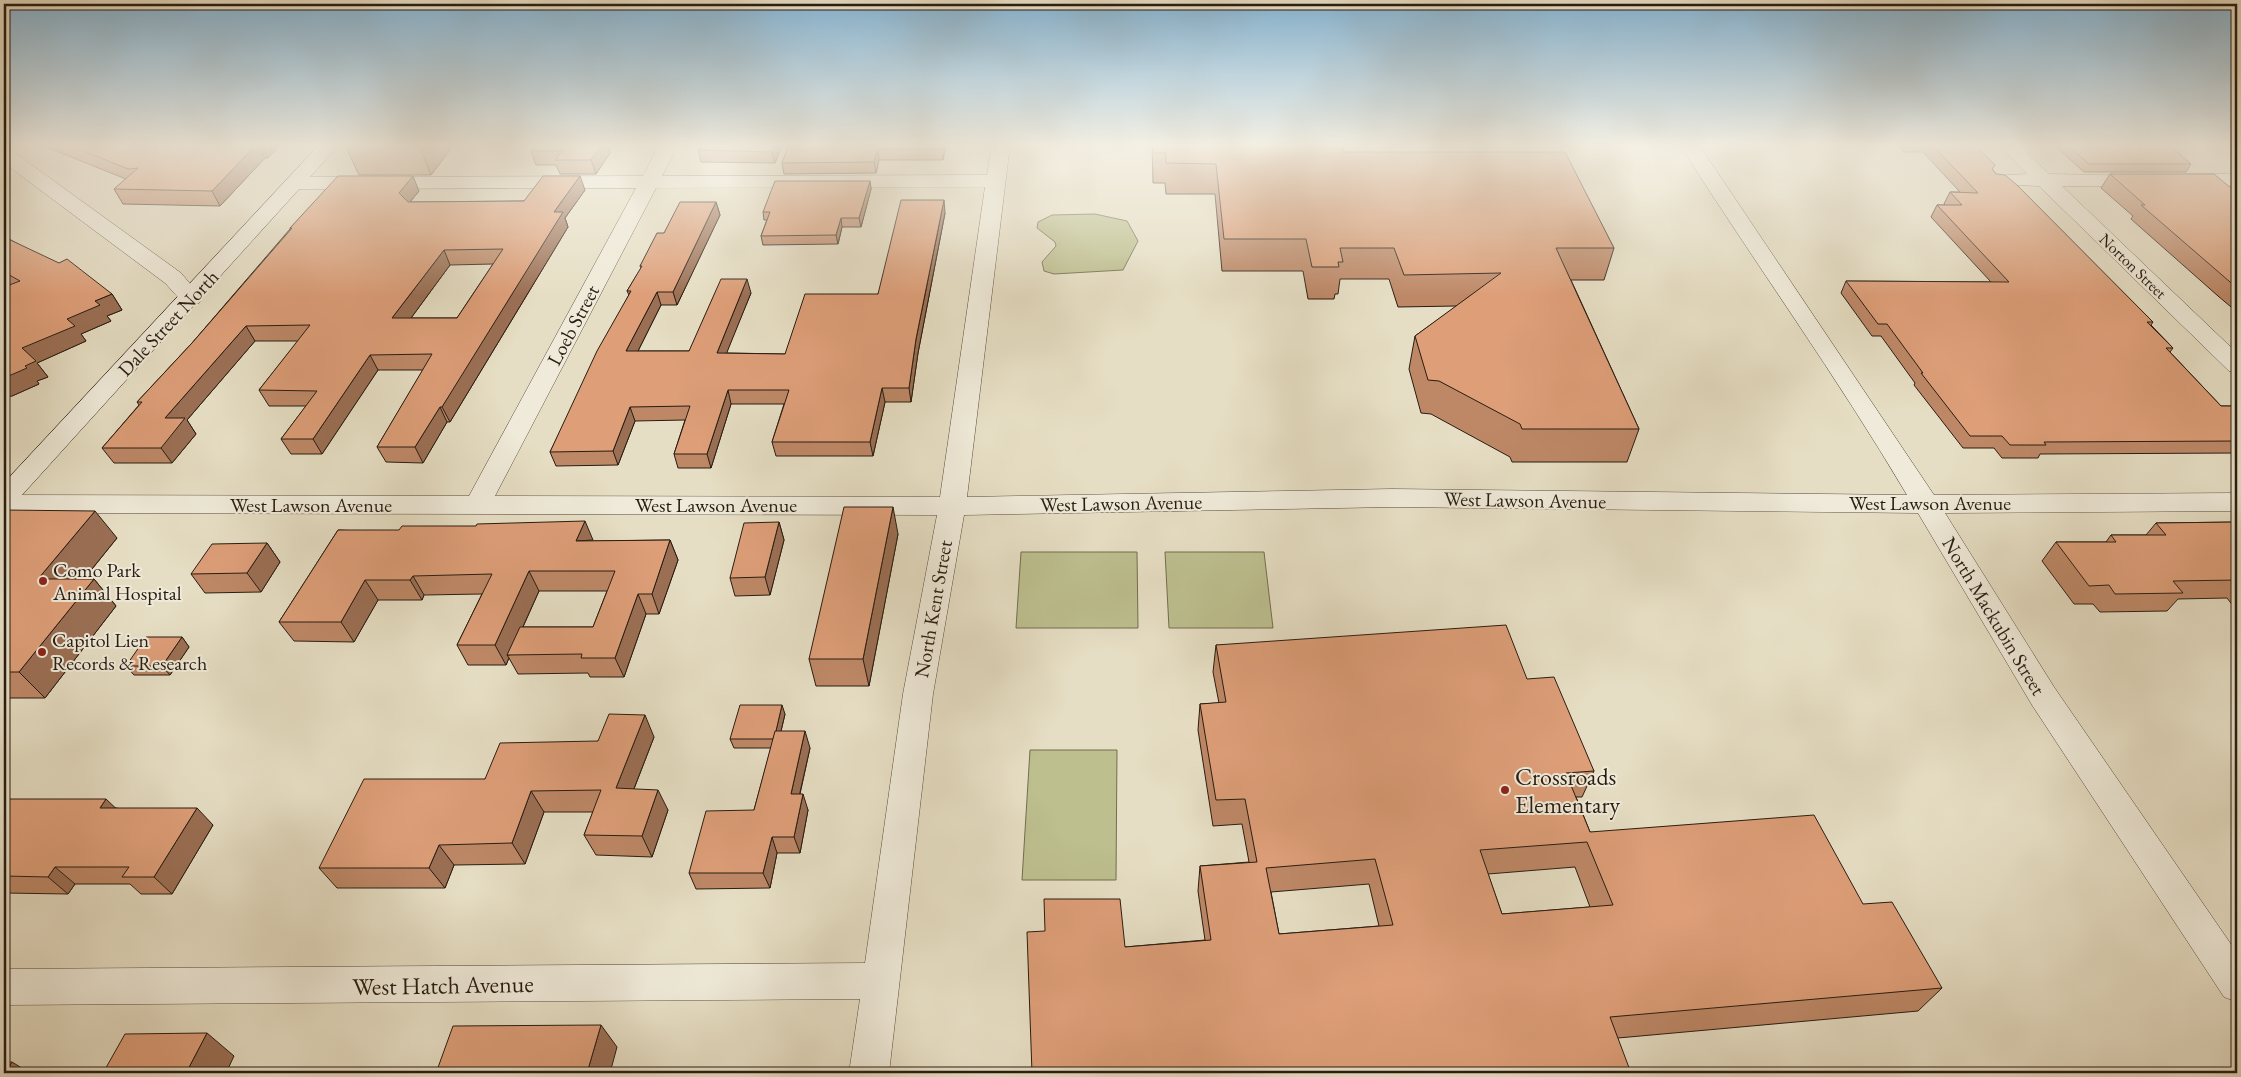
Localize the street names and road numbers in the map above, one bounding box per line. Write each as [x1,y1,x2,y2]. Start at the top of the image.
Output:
street label: Norton Street [2095,229,2171,303]
street label: Dale Street North [112,264,224,382]
street label: Loeb Street [541,280,605,370]
street label: West Lawson Avenue [1444,486,1606,514]
street label: West Lawson Avenue [1040,489,1202,517]
street label: West Lawson Avenue [1849,490,2011,516]
street label: West Lawson Avenue [230,492,392,518]
street label: West Lawson Avenue [635,492,797,518]
street label: North Mackubin Street [1936,532,2052,701]
street label: North Kent Street [908,537,958,680]
street label: West Hatch Avenue [352,968,534,1002]

